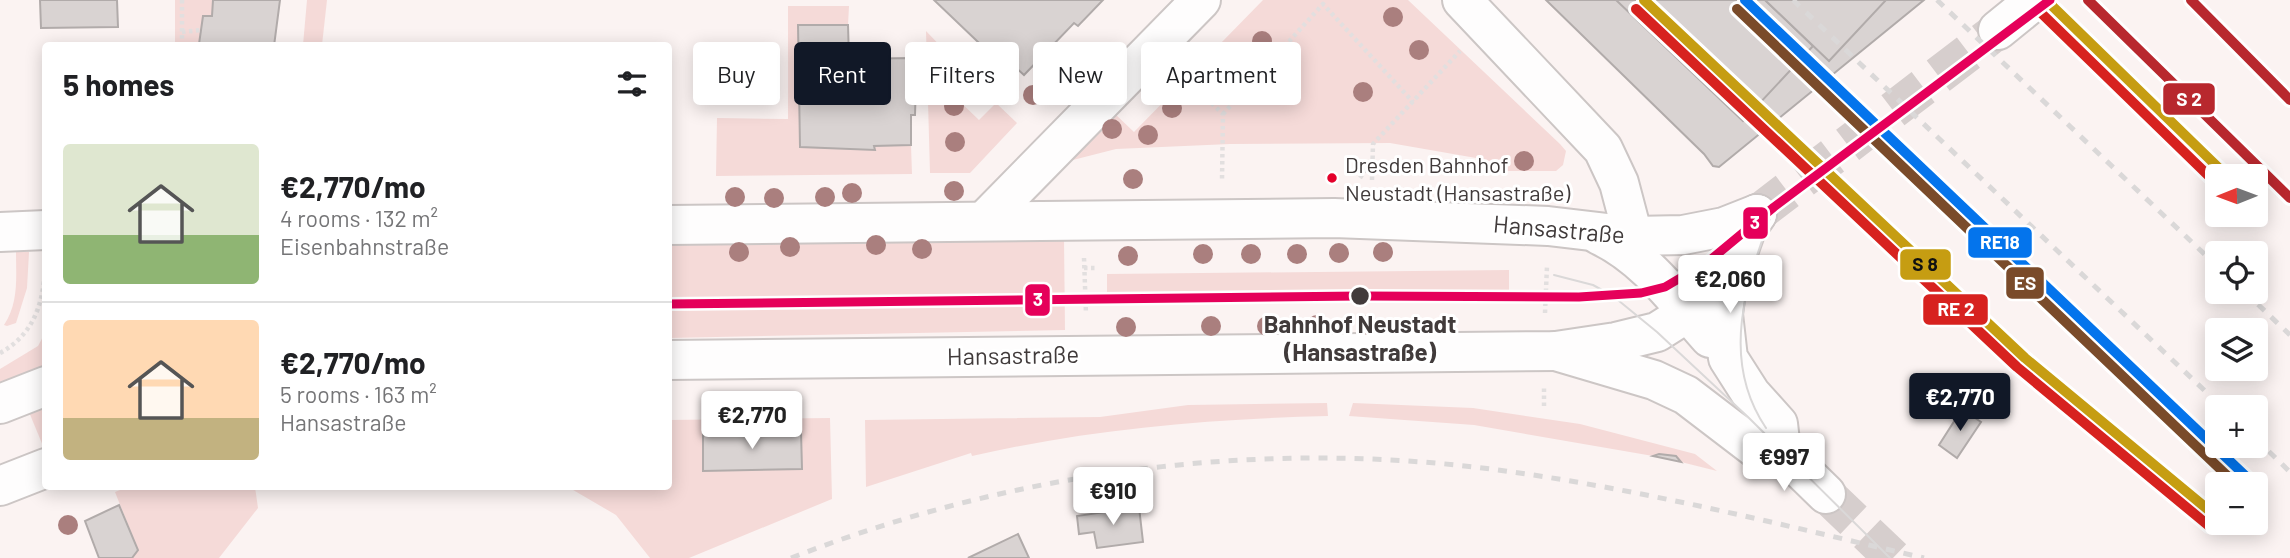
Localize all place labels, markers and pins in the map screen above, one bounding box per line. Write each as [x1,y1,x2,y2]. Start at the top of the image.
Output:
place label: Dresden Bahnhof Neustadt (Hansastraße) [1345,151,1570,205]
marker: Dresden Bahnhof Neustadt (Hansastraße) [1325,171,1339,185]
pin: €2,060 [1673,256,1787,315]
marker: Bahnhof Neustadt (Hansastraße) [1349,285,1371,307]
place label: Bahnhof Neustadt (Hansastraße) [1264,309,1456,366]
pin: €2,770 [1903,374,2017,433]
pin: €2,770 [695,392,809,451]
pin: €997 [1743,434,1825,493]
pin: €910 [1072,468,1154,527]

